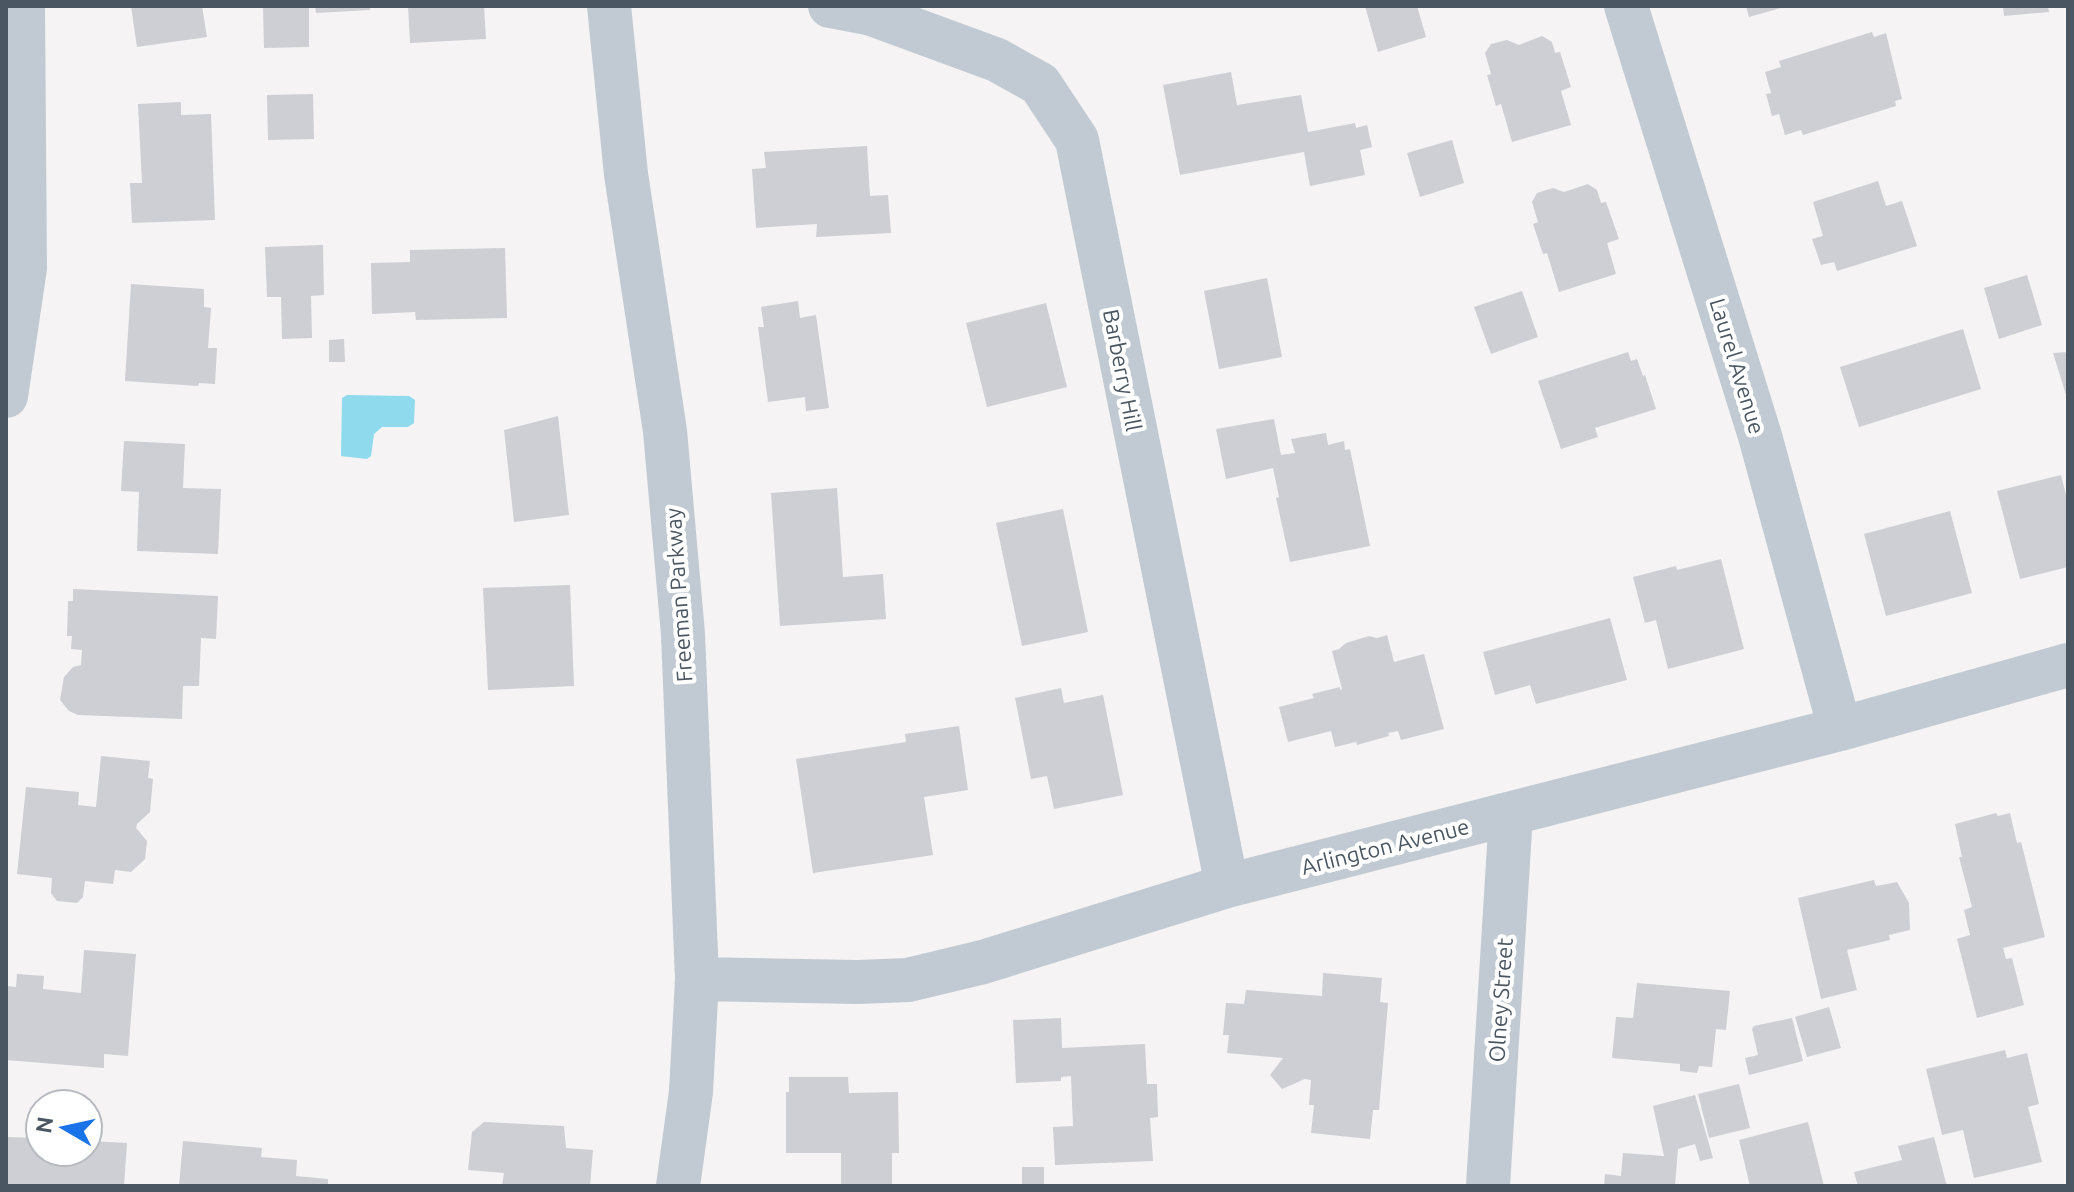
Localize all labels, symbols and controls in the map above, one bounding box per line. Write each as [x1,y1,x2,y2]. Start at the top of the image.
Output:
street label: Laurel Avenue [1706,295,1770,437]
street label: Barberry Hill [1099,307,1147,433]
street label: Freeman Parkway [659,507,697,683]
street label: Arlington Avenue [1298,813,1472,879]
street label: Olney Street [1483,937,1517,1063]
north arrow [24,1088,104,1168]
text: N [30,1115,57,1135]

